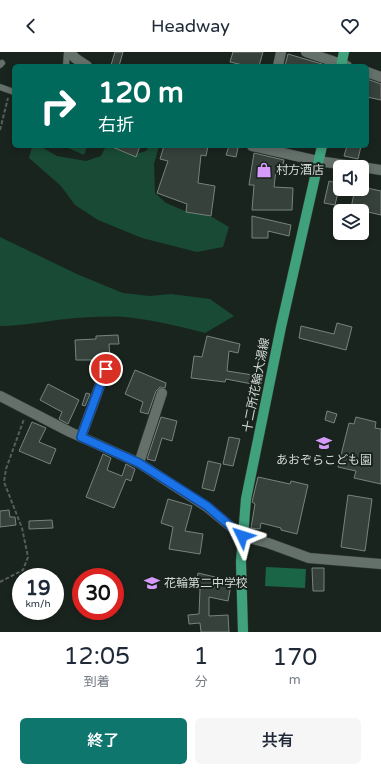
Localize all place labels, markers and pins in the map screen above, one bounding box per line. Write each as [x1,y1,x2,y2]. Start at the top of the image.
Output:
shop icon: 村方酒店 [255,161,273,179]
place label: 村方酒店 [276,163,324,177]
pin [89,352,123,386]
school or university icon: あおぞらこども園 [315,434,333,452]
place label: あおぞらこども園 [276,453,372,467]
school or university icon: 花輪第二中学校 [143,574,161,592]
place label: 花輪第二中学校 [164,576,248,590]

